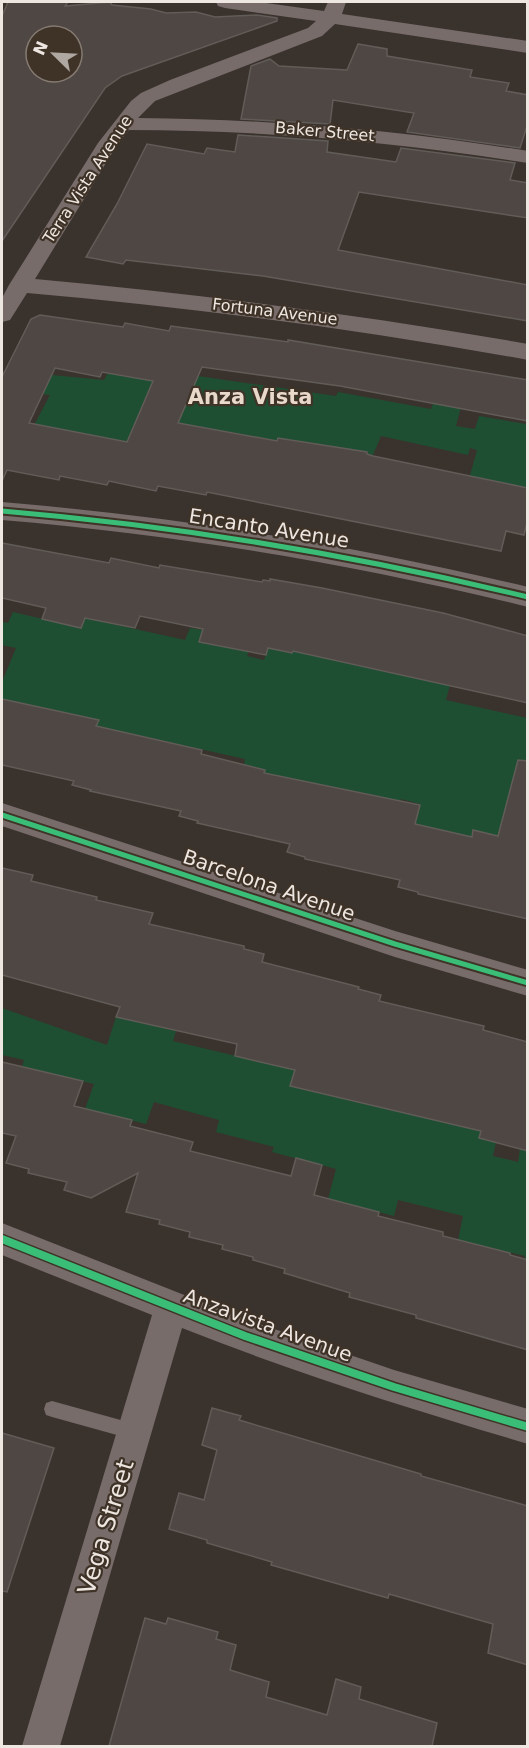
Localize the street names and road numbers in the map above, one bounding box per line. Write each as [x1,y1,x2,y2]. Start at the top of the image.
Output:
street label: Terra Vista Avenue [38,112,136,248]
street label: Baker Street [275,118,375,145]
street label: Fortuna Avenue [211,294,339,329]
street label: Encanto Avenue [187,503,351,553]
street label: Barcelona Avenue [180,844,358,926]
street label: Anzavista Avenue [180,1283,356,1367]
street label: Vega Street [72,1456,140,1598]

